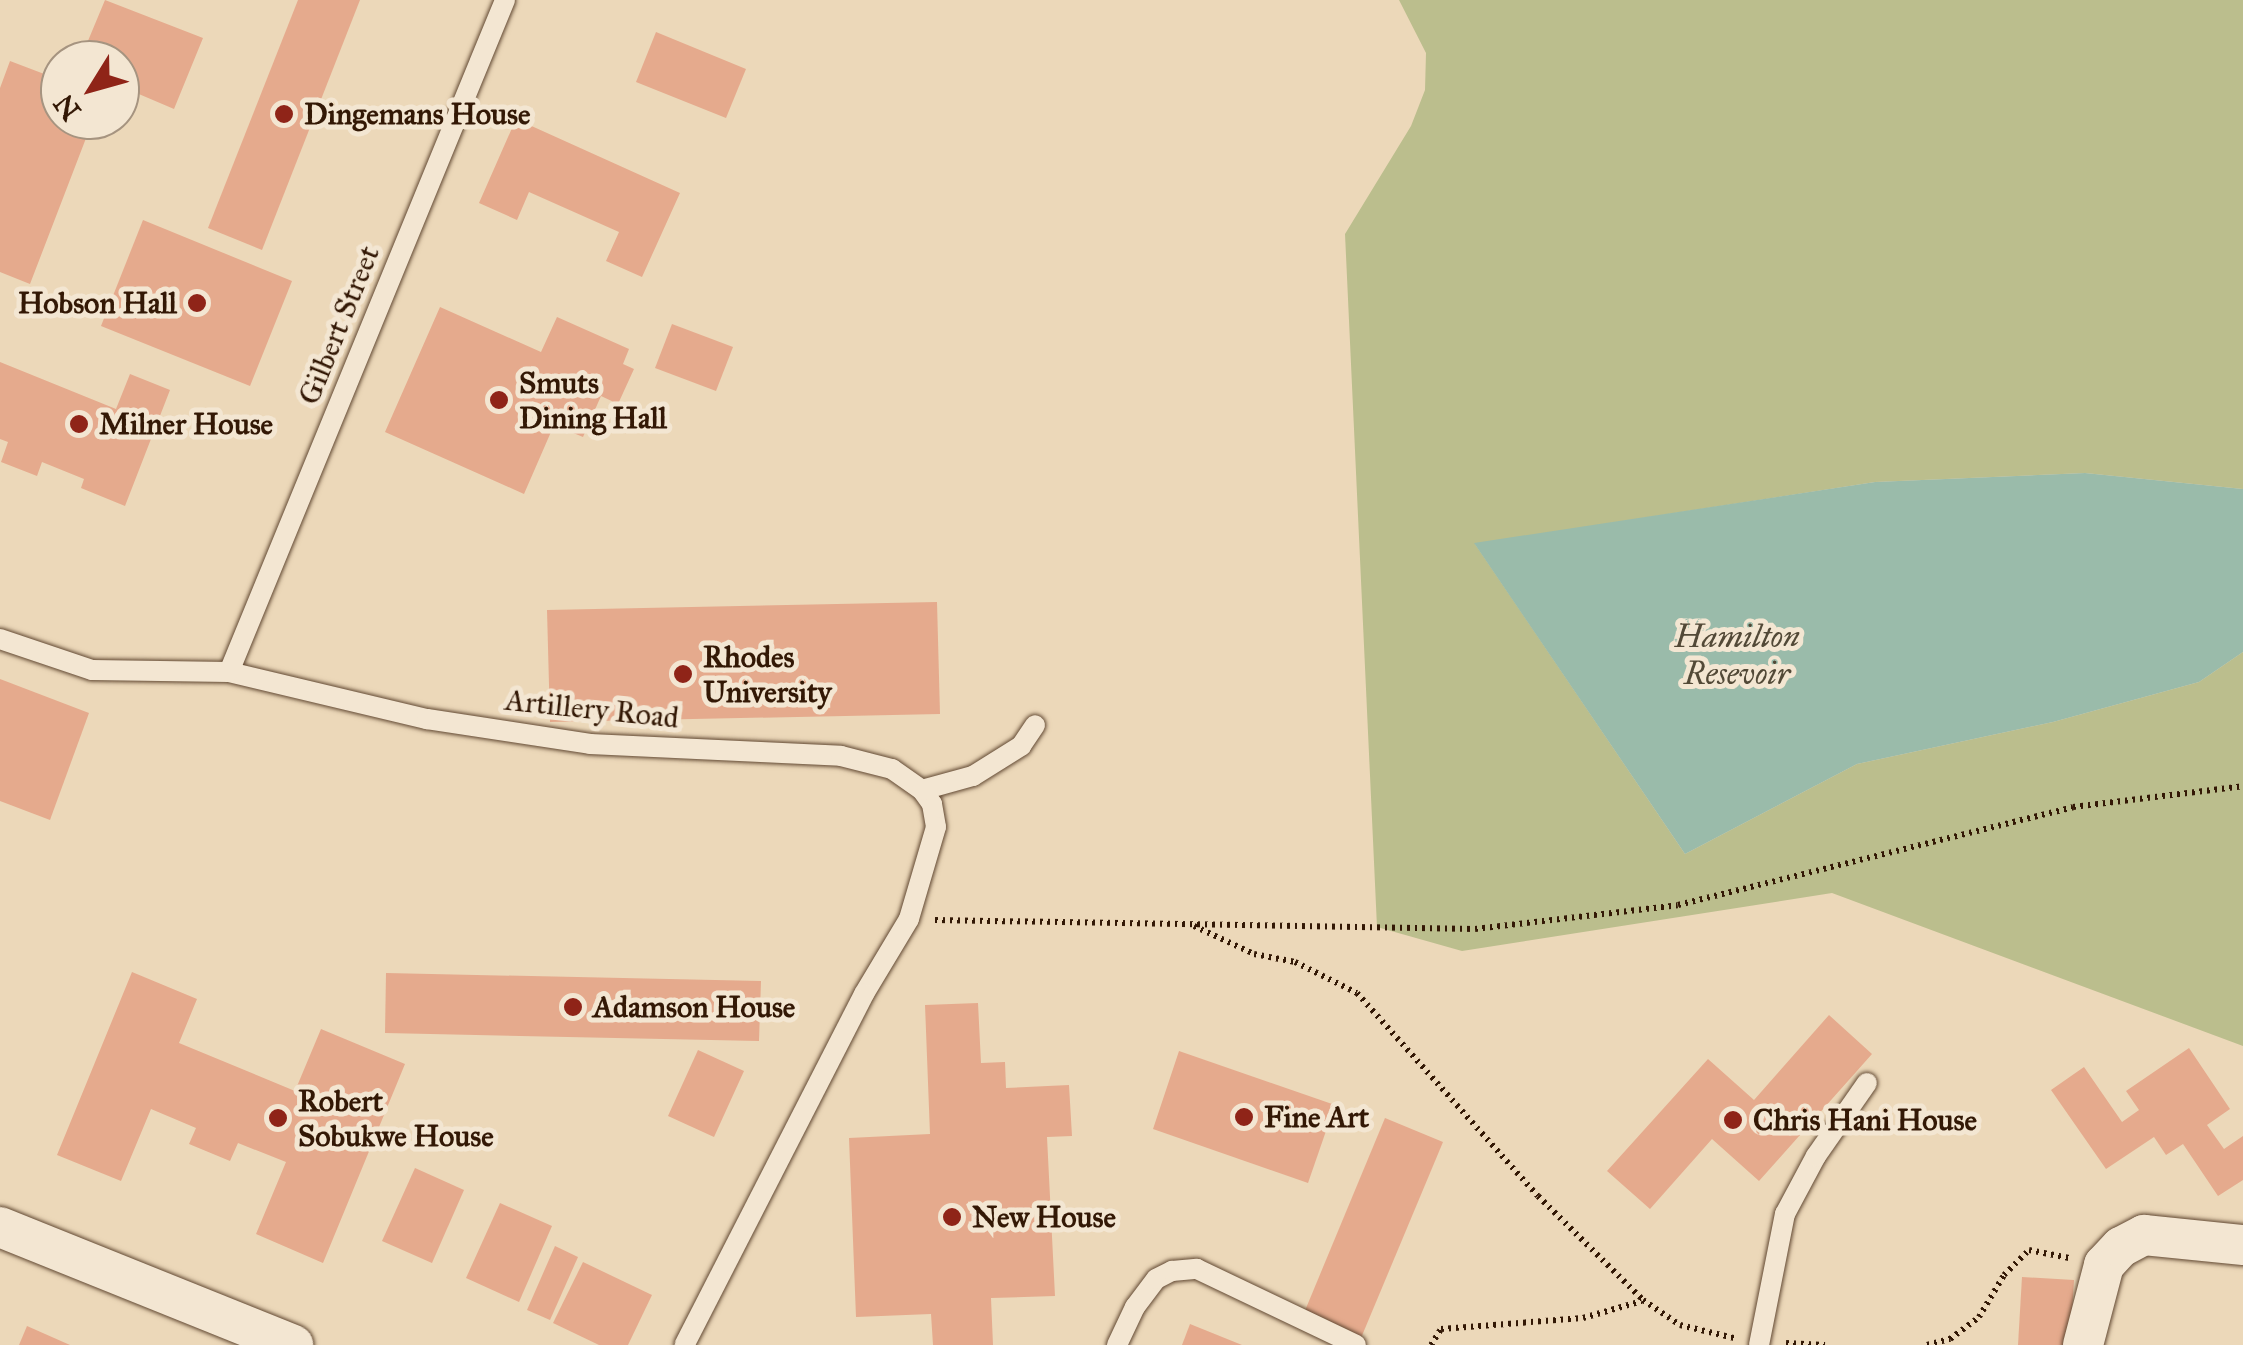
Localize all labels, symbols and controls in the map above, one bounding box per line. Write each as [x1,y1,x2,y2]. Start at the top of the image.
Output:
north arrow [40,40,140,140]
text: N [46,87,88,127]
place label: Dingemans House [304,96,530,132]
marker: Dingemans House [273,103,295,125]
street label: Gilbert Street [291,240,387,410]
place label: Hobson Hall [18,285,177,321]
marker: Hobson Hall [186,292,208,314]
place label: Smuts Dining Hall [519,365,667,436]
marker: Smuts Dining Hall [488,389,510,411]
place label: Milner House [99,406,273,442]
marker: Milner House [68,413,90,435]
water label: Hamilton Resevoir [1674,619,1800,694]
place label: Rhodes University [703,639,832,710]
marker: Rhodes University [672,663,694,685]
street label: Artillery Road [503,682,681,736]
place label: Adamson House [593,989,795,1025]
marker: Adamson House [562,996,584,1018]
place label: Robert Sobukwe House [298,1083,494,1154]
place label: Fine Art [1264,1099,1369,1135]
place label: Chris Hani House [1753,1102,1977,1138]
marker: Fine Art [1233,1106,1255,1128]
marker: Robert Sobukwe House [267,1107,289,1129]
marker: Chris Hani House [1722,1109,1744,1131]
place label: New House [972,1199,1116,1235]
marker: New House [941,1206,963,1228]

